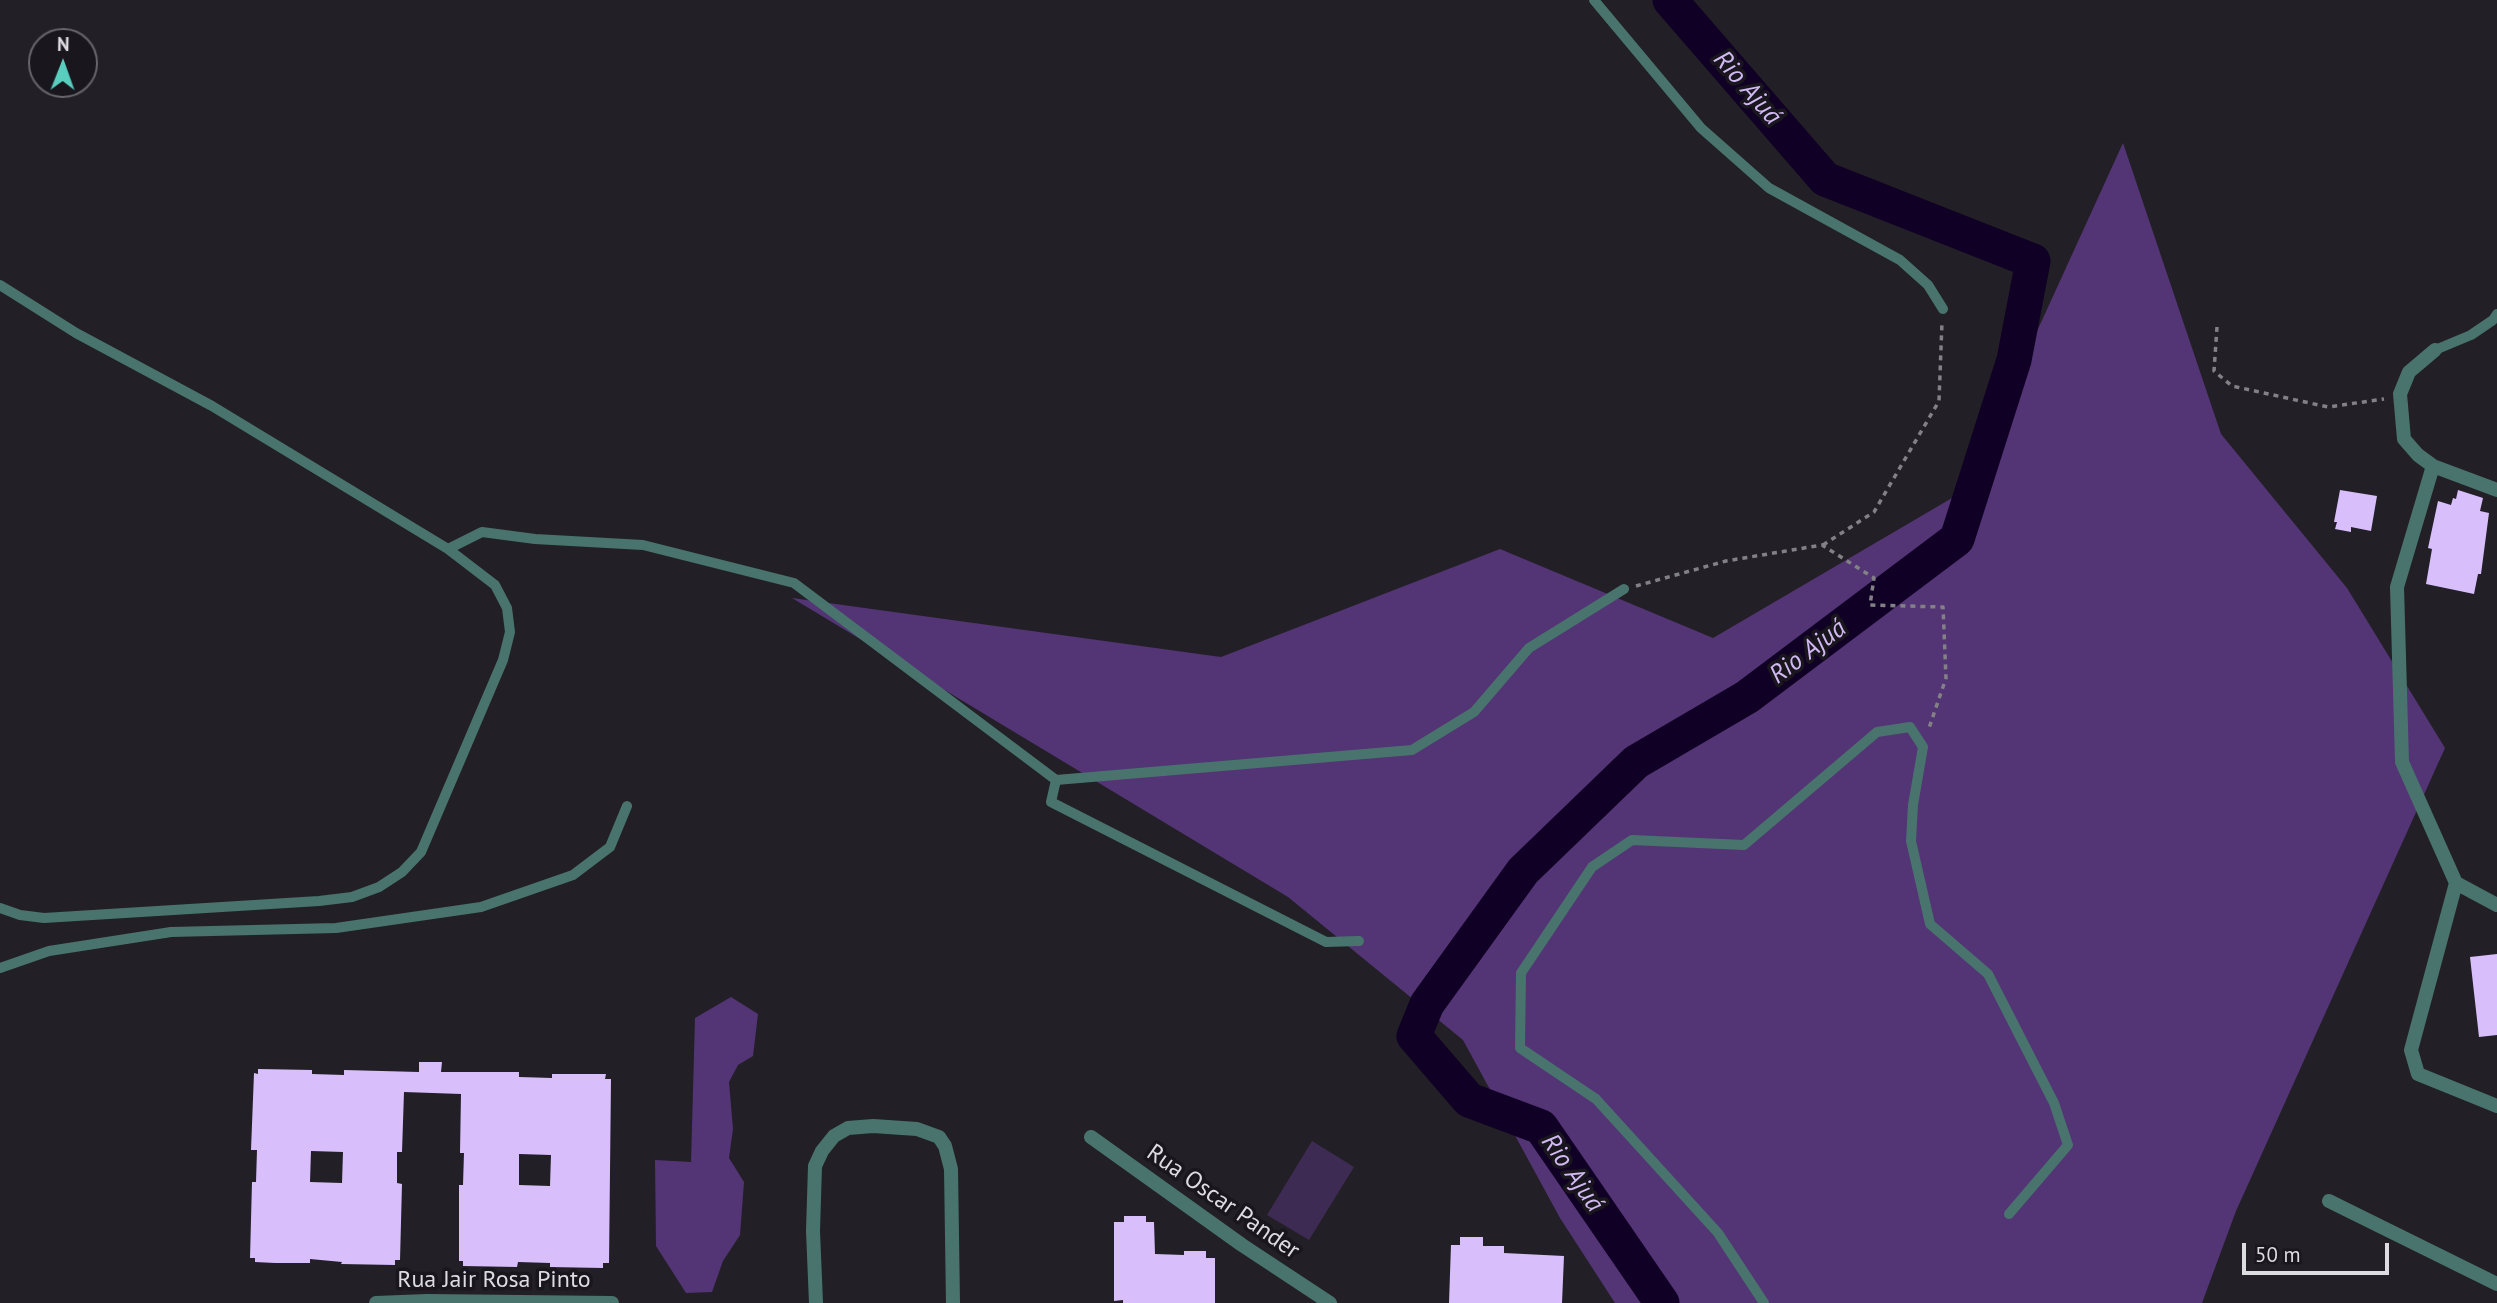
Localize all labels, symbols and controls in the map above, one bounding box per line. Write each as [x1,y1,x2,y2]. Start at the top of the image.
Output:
north arrow [28,28,98,98]
text: N [57,32,70,56]
water label: Rio Ajuá [1706,45,1788,131]
water label: Rio Ajuá [1764,613,1852,691]
water label: Rio Ajuá [1534,1128,1610,1218]
street label: Rua Oscar Pander [1141,1139,1305,1265]
scale bar [2245,1230,2392,1274]
text: 50 m [2255,1241,2301,1268]
street label: Rua Jair Rosa Pinto [397,1266,591,1294]

